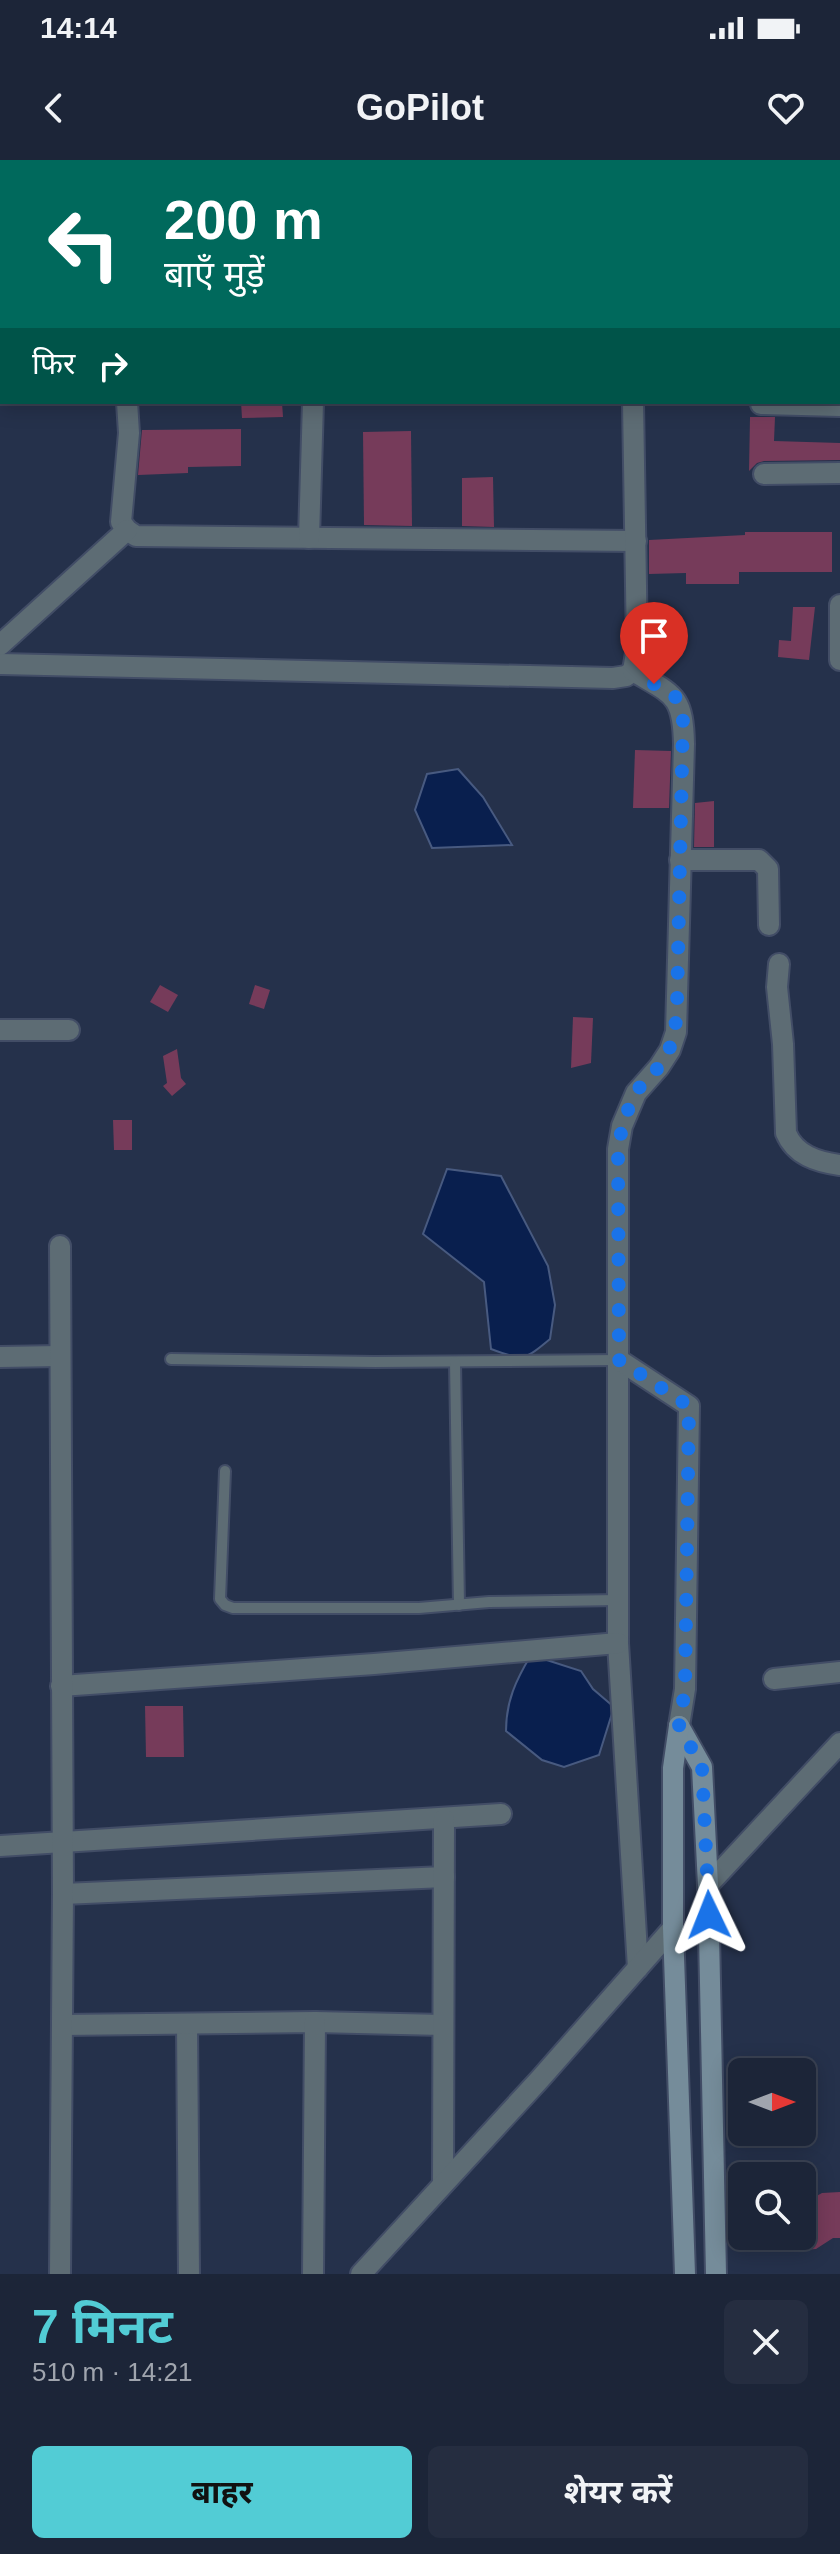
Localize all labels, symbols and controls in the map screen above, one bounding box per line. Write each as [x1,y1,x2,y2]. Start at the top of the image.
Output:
text: 14:14 [40,11,117,44]
icon: back [32,86,76,130]
icon: heart [764,86,808,130]
text: GoPilot [356,87,484,128]
text: 200 m [164,188,323,251]
icon: left [32,192,136,296]
text: बाएँ मुड़ें [164,254,265,295]
icon: right [91,344,135,388]
text: फिर [32,347,75,380]
pin [620,602,688,684]
icon: arrive [632,614,676,658]
position arrow [667,1873,751,1957]
north arrow [728,2058,816,2146]
map controls [728,2058,816,2250]
button: search [728,2162,816,2250]
text: 7 मिनट [32,2300,173,2353]
button: close [724,2300,808,2384]
text: 510 m · 14:21 [32,2357,192,2387]
button: बाहर [32,2446,412,2538]
button: शेयर करें [428,2446,808,2538]

